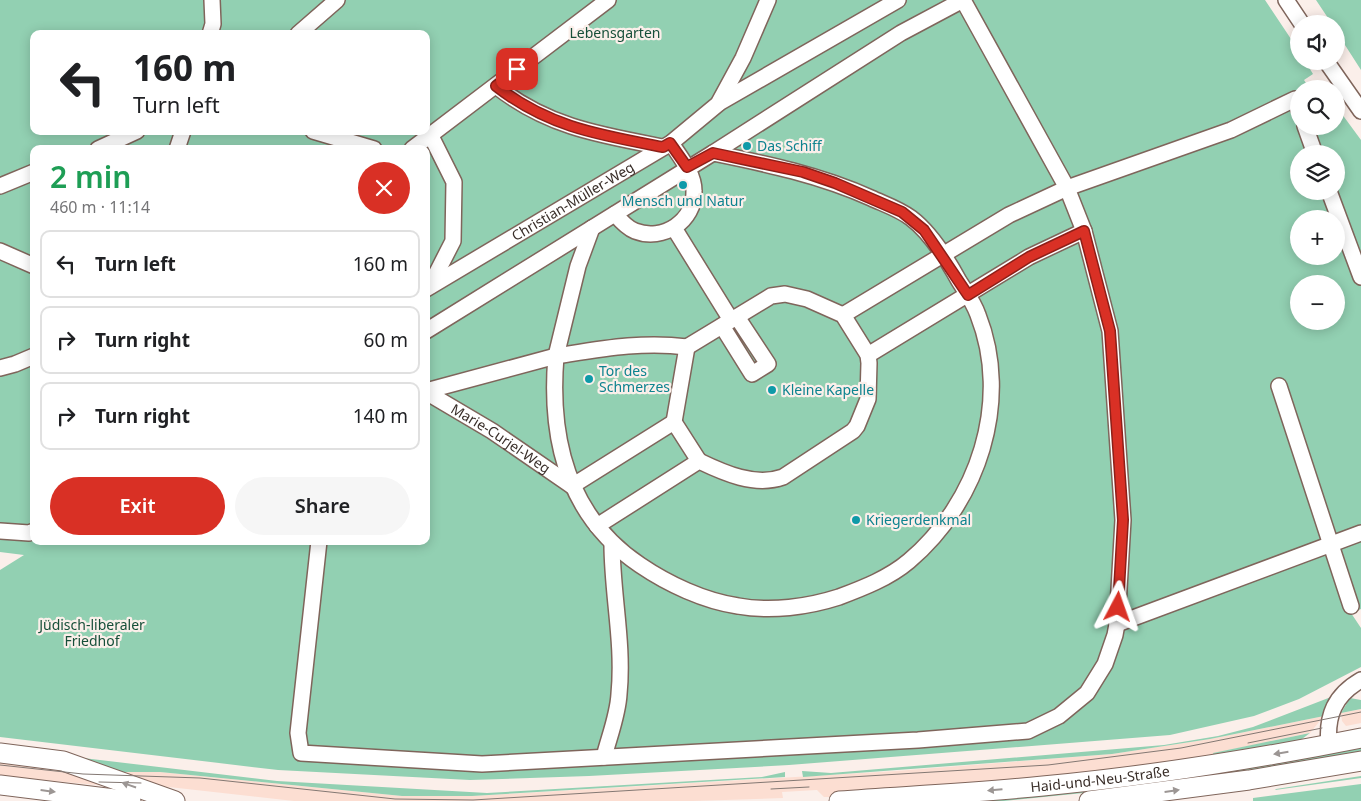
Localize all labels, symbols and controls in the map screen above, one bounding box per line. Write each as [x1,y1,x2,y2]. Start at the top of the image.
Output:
map controls [1290,15,1345,330]
button: sound [1290,15,1345,70]
park label: Lebensgarten [570,23,660,42]
text: 160 m [133,44,236,91]
pin [496,48,538,90]
icon: left [50,50,115,115]
icon: arrive [503,55,531,83]
button: search [1290,80,1345,135]
text: Turn left [133,89,220,119]
place label: Das Schiff [757,136,823,155]
marker: Das Schiff [741,140,753,152]
button: layers [1290,145,1345,200]
text: 2 min [50,156,131,197]
street label: Christian-Müller-Weg [508,157,637,245]
button: close [358,162,410,214]
marker: Mensch und Natur [677,179,689,191]
place label: Mensch und Natur [622,191,744,210]
text: 460 m · 11:14 [50,196,150,218]
button: + [1290,210,1345,265]
icon: left [52,250,80,278]
text: Turn left [95,251,176,277]
text: 160 m [353,251,408,277]
button: − [1290,275,1345,330]
icon: right [52,326,80,354]
text: Turn right [95,327,190,353]
text: 60 m [364,327,408,353]
place label: Tor des Schmerzes [599,361,670,396]
marker: Tor des Schmerzes [583,373,595,385]
place label: Kleine Kapelle [782,380,874,399]
marker: Kleine Kapelle [766,384,778,396]
street label: Marie-Curjel-Weg [448,399,554,477]
icon: right [52,402,80,430]
text: Turn right [95,403,190,429]
text: 140 m [353,403,408,429]
button: Exit [50,477,225,535]
button: Share [235,477,410,535]
place label: Kriegerdenkmal [866,510,971,529]
marker: Kriegerdenkmal [850,514,862,526]
position arrow [1091,580,1143,632]
park label: Jüdisch-liberaler Friedhof [37,615,145,650]
one-way arrow [1272,750,1288,758]
street label: Haid-und-Neu-Straße [1029,761,1171,796]
one-way arrow [121,781,136,789]
one-way arrow [41,787,57,795]
one-way arrow [987,787,1003,795]
one-way arrow [1164,787,1180,795]

